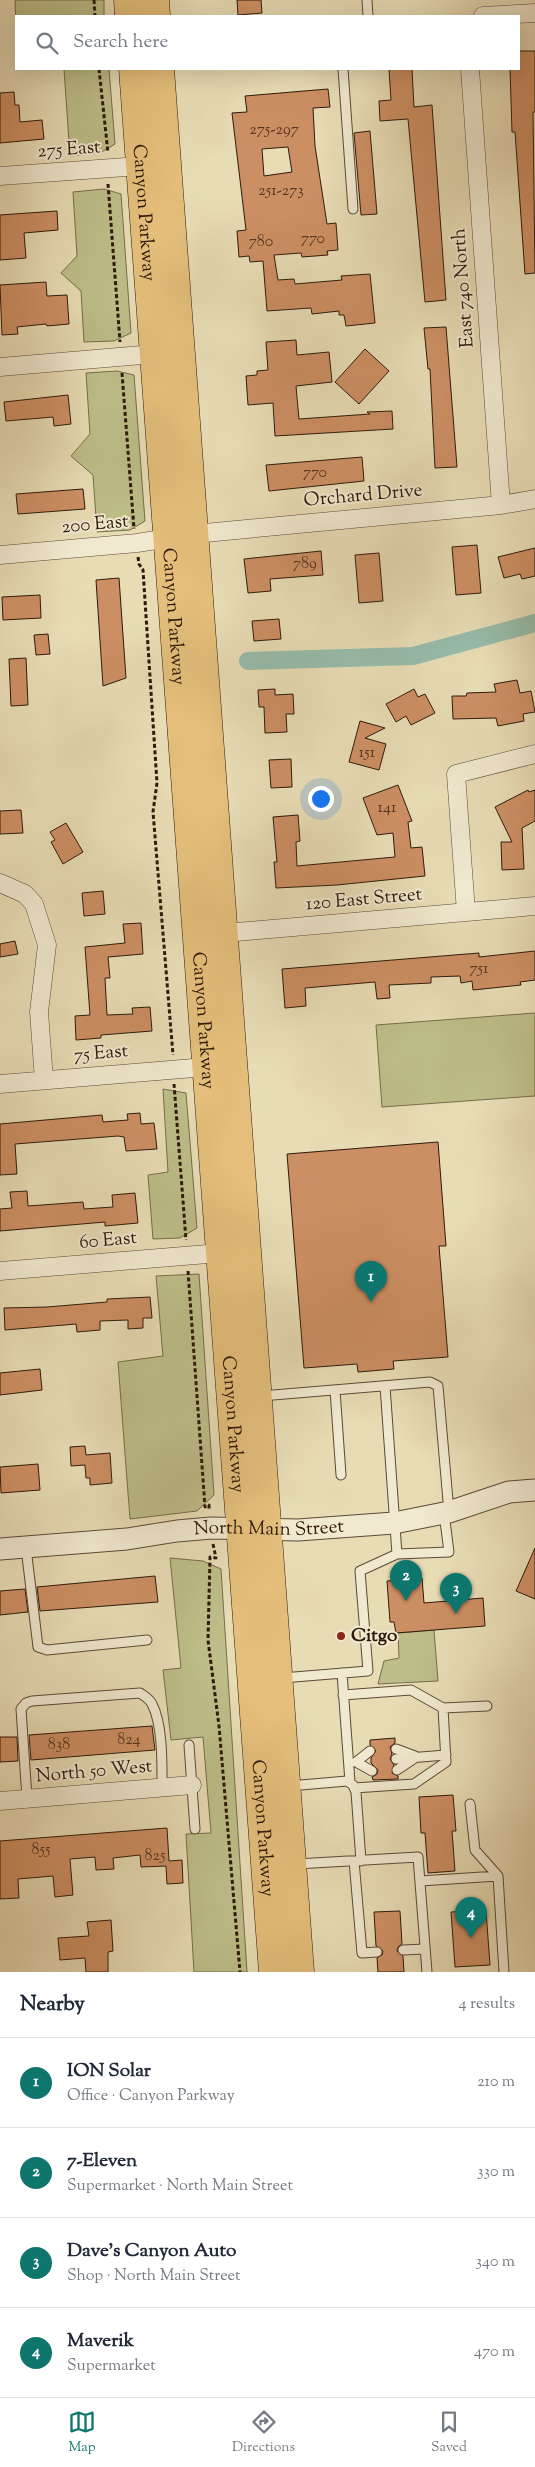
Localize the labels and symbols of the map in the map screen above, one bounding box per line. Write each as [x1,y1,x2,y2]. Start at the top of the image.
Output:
house number: 275-297 [249,119,299,142]
street label: 275 East [37,134,102,166]
street label: Canyon Parkway [125,143,162,283]
house number: 251-273 [258,180,304,203]
street label: East 740 North [446,227,482,349]
house number: 770 [301,228,325,251]
house number: 780 [249,231,273,254]
house number: 770 [303,462,327,485]
street label: Orchard Drive [303,477,424,515]
street label: 200 East [60,509,130,541]
street label: Canyon Parkway [155,547,192,687]
house number: 789 [293,553,317,576]
house number: 151 [359,742,376,765]
your location [308,786,334,812]
house number: 141 [378,797,397,820]
street label: 120 East Street [305,881,424,919]
street label: Canyon Parkway [184,951,222,1091]
house number: 751 [470,958,489,981]
street label: 75 East [73,1038,130,1070]
street label: 60 East [78,1225,138,1257]
pin: 1 [355,1261,387,1302]
street label: Canyon Parkway [214,1355,251,1494]
street label: North Main Street [193,1513,345,1544]
pin: 2 [390,1560,422,1601]
pin: 3 [440,1573,472,1614]
place label: Citgo [351,1623,398,1650]
marker: Citgo [335,1630,347,1642]
house number: 824 [117,1729,141,1752]
house number: 838 [48,1734,70,1757]
street label: North 50 West [35,1753,154,1791]
street label: Canyon Parkway [244,1759,281,1898]
house number: 855 [31,1839,51,1862]
house number: 825 [145,1845,166,1868]
pin: 4 [455,1897,487,1938]

